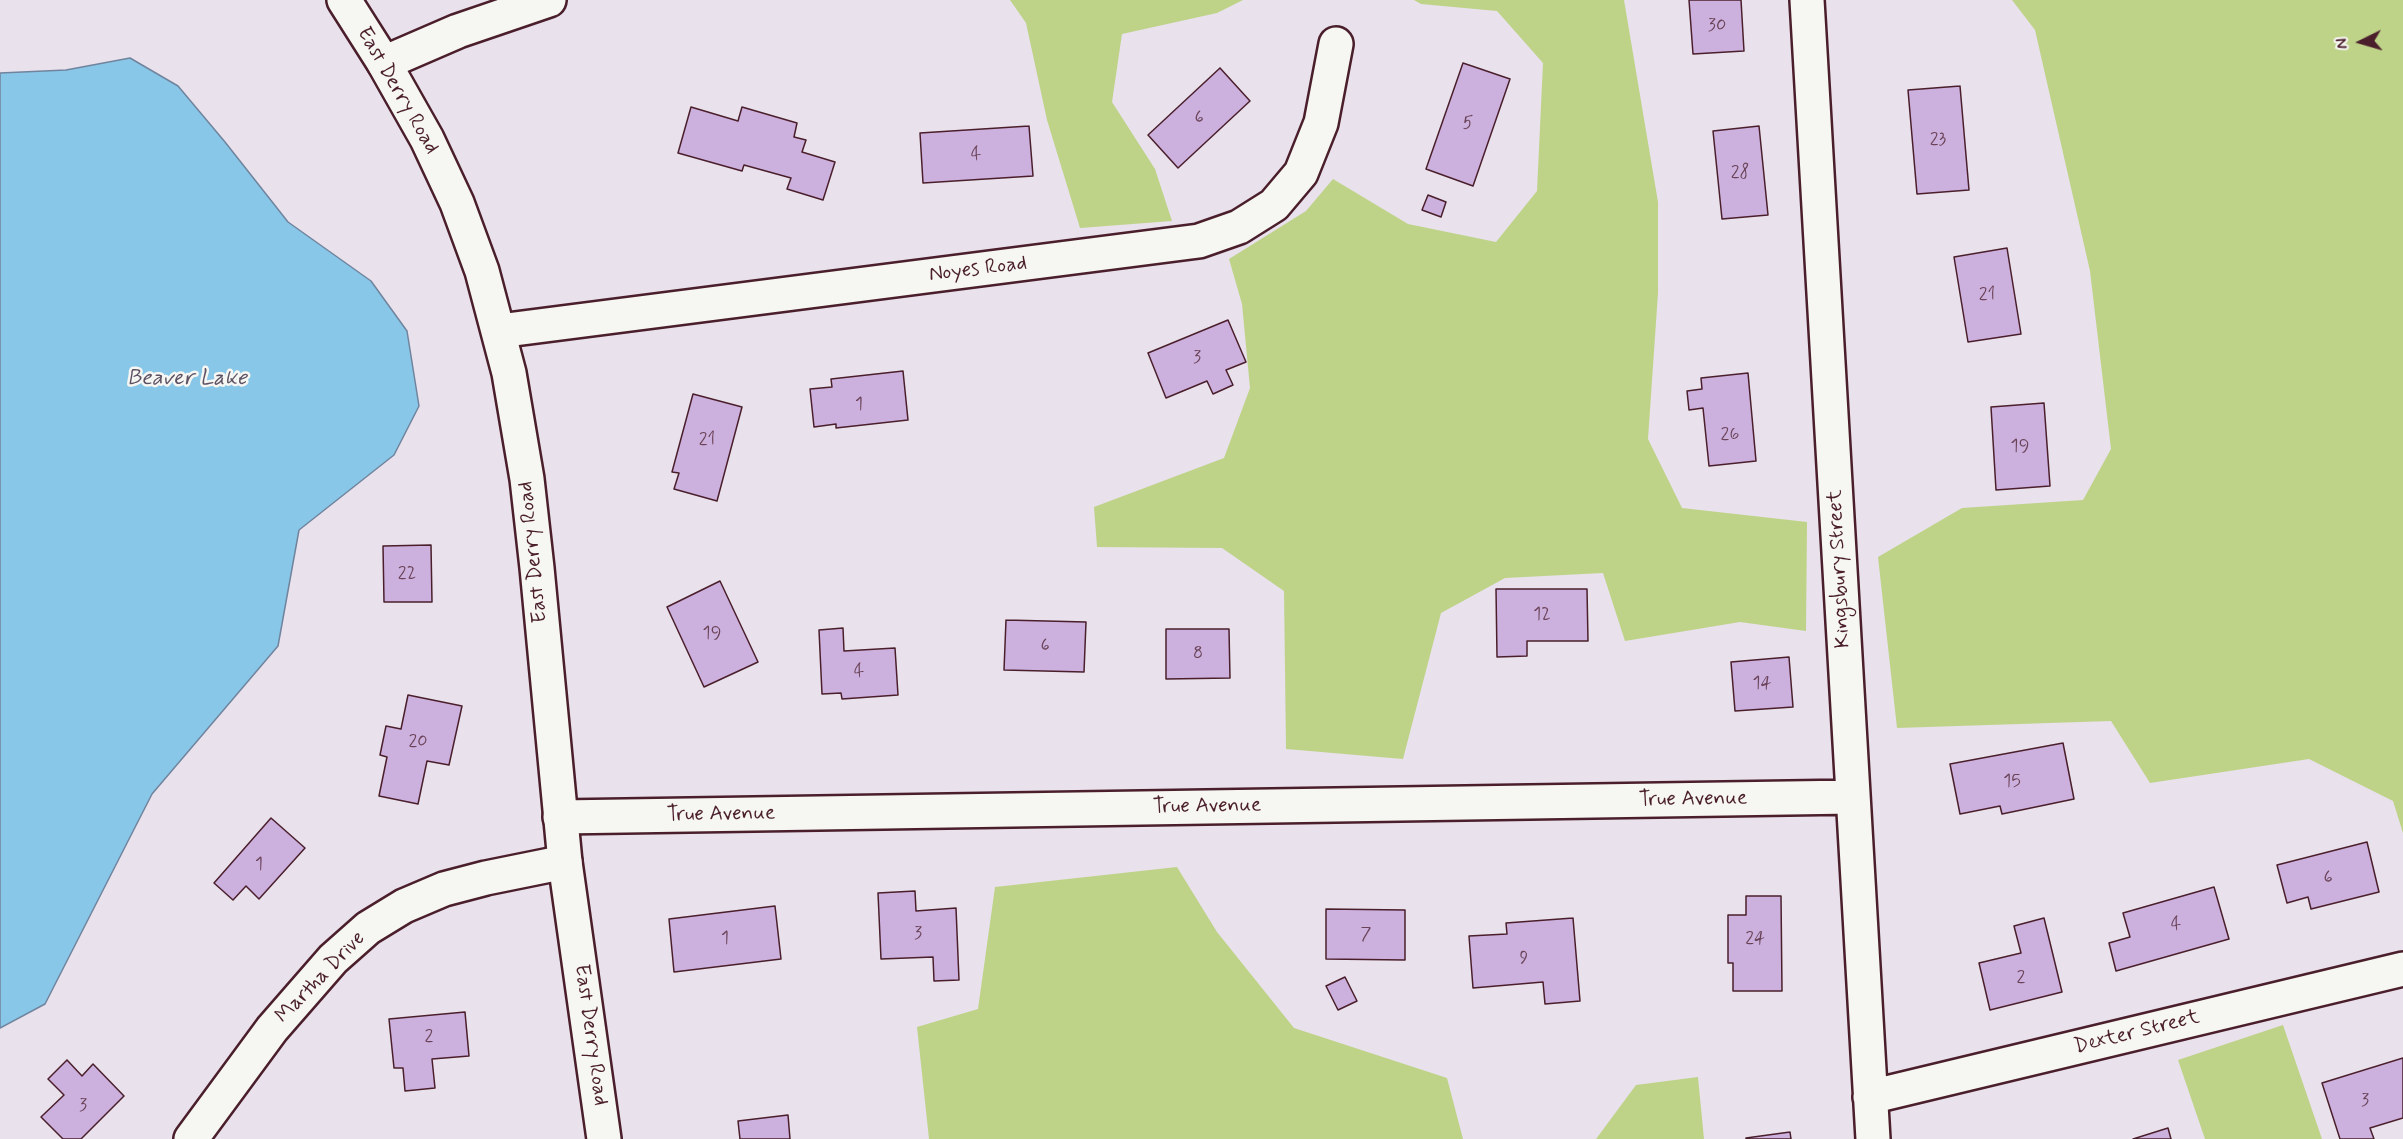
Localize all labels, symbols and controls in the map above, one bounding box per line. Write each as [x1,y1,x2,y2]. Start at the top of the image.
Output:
north arrow [2331,12,2391,72]
house number: 30 [1708,15,1726,37]
street label: East Derry Road [350,23,444,159]
text: N [2332,37,2353,50]
house number: 6 [1194,107,1204,129]
house number: 5 [1463,113,1473,135]
house number: 23 [1930,129,1946,151]
house number: 4 [971,144,981,166]
house number: 28 [1731,162,1749,184]
street label: Noyes Road [928,251,1028,289]
house number: 21 [1979,284,1995,306]
house number: 3 [1193,347,1201,369]
water label: Beaver Lake [127,366,247,392]
house number: 1 [855,394,863,416]
house number: 26 [1721,424,1739,446]
house number: 21 [699,429,715,451]
house number: 19 [2011,436,2029,458]
street label: East Derry Road [514,480,554,624]
street label: Kingsbury Street [1823,489,1857,649]
house number: 22 [398,563,416,585]
house number: 12 [1533,604,1551,626]
house number: 19 [703,623,721,645]
house number: 6 [1040,635,1050,657]
house number: 8 [1193,643,1203,665]
house number: 4 [854,661,864,683]
house number: 14 [1753,673,1771,695]
house number: 20 [408,731,428,753]
house number: 15 [2003,771,2021,793]
street label: True Avenue [1639,786,1747,814]
street label: True Avenue [1153,793,1261,821]
street label: True Avenue [667,801,775,829]
house number: 1 [255,854,263,876]
house number: 6 [2323,867,2333,889]
house number: 4 [2171,914,2181,936]
house number: 3 [914,923,922,945]
house number: 7 [1361,924,1371,946]
street label: Martha Drive [271,927,371,1029]
house number: 1 [721,928,729,950]
house number: 24 [1745,928,1765,950]
house number: 9 [1520,948,1528,970]
street label: East Derry Road [568,963,612,1107]
house number: 2 [2017,967,2025,989]
street label: Dexter Street [2072,1005,2202,1061]
house number: 2 [425,1026,433,1048]
house number: 3 [2361,1090,2369,1112]
house number: 3 [79,1095,87,1117]

